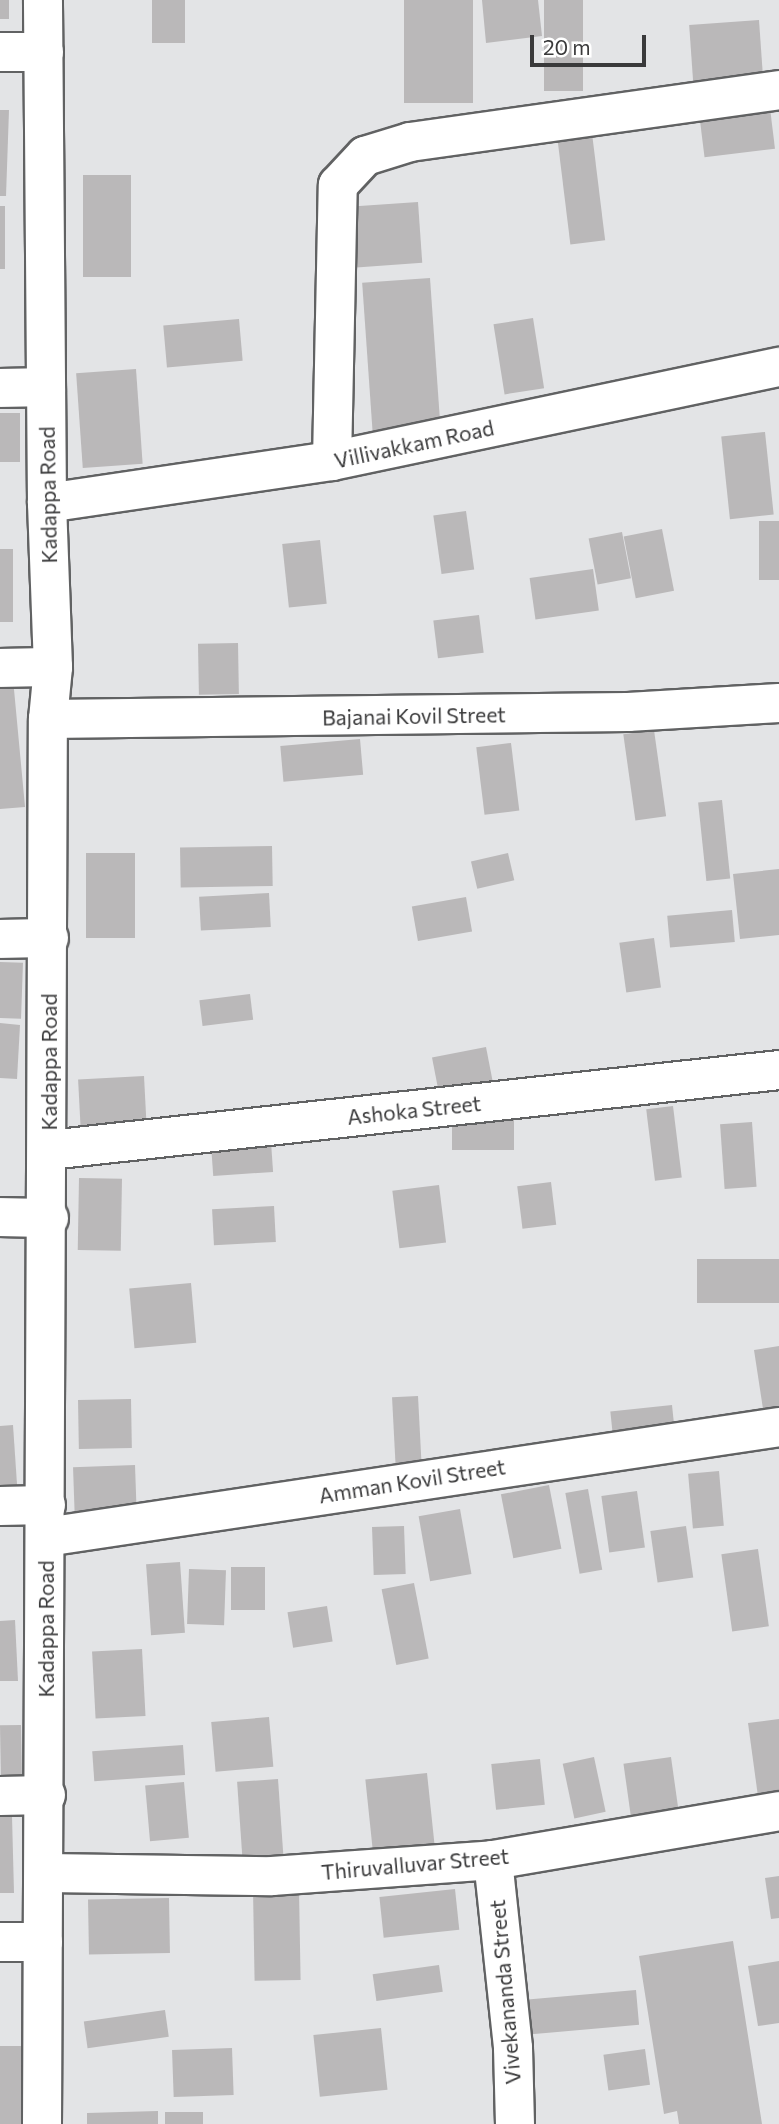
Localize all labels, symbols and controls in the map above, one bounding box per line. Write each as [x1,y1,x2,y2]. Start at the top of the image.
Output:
scale bar [534,21,650,65]
text: 20 m [543,34,591,59]
street label: Villivakkam Road [332,415,496,473]
street label: Kadappa Road [34,426,62,564]
street label: Bajanai Kovil Street [322,702,506,730]
street label: Kadappa Road [36,993,62,1131]
street label: Ashoka Street [346,1090,482,1130]
street label: Amman Kovil Street [317,1454,507,1508]
street label: Kadappa Road [33,1560,59,1698]
street label: Thiruvalluvar Street [320,1843,510,1885]
street label: Vivekananda Street [484,1899,526,2085]

